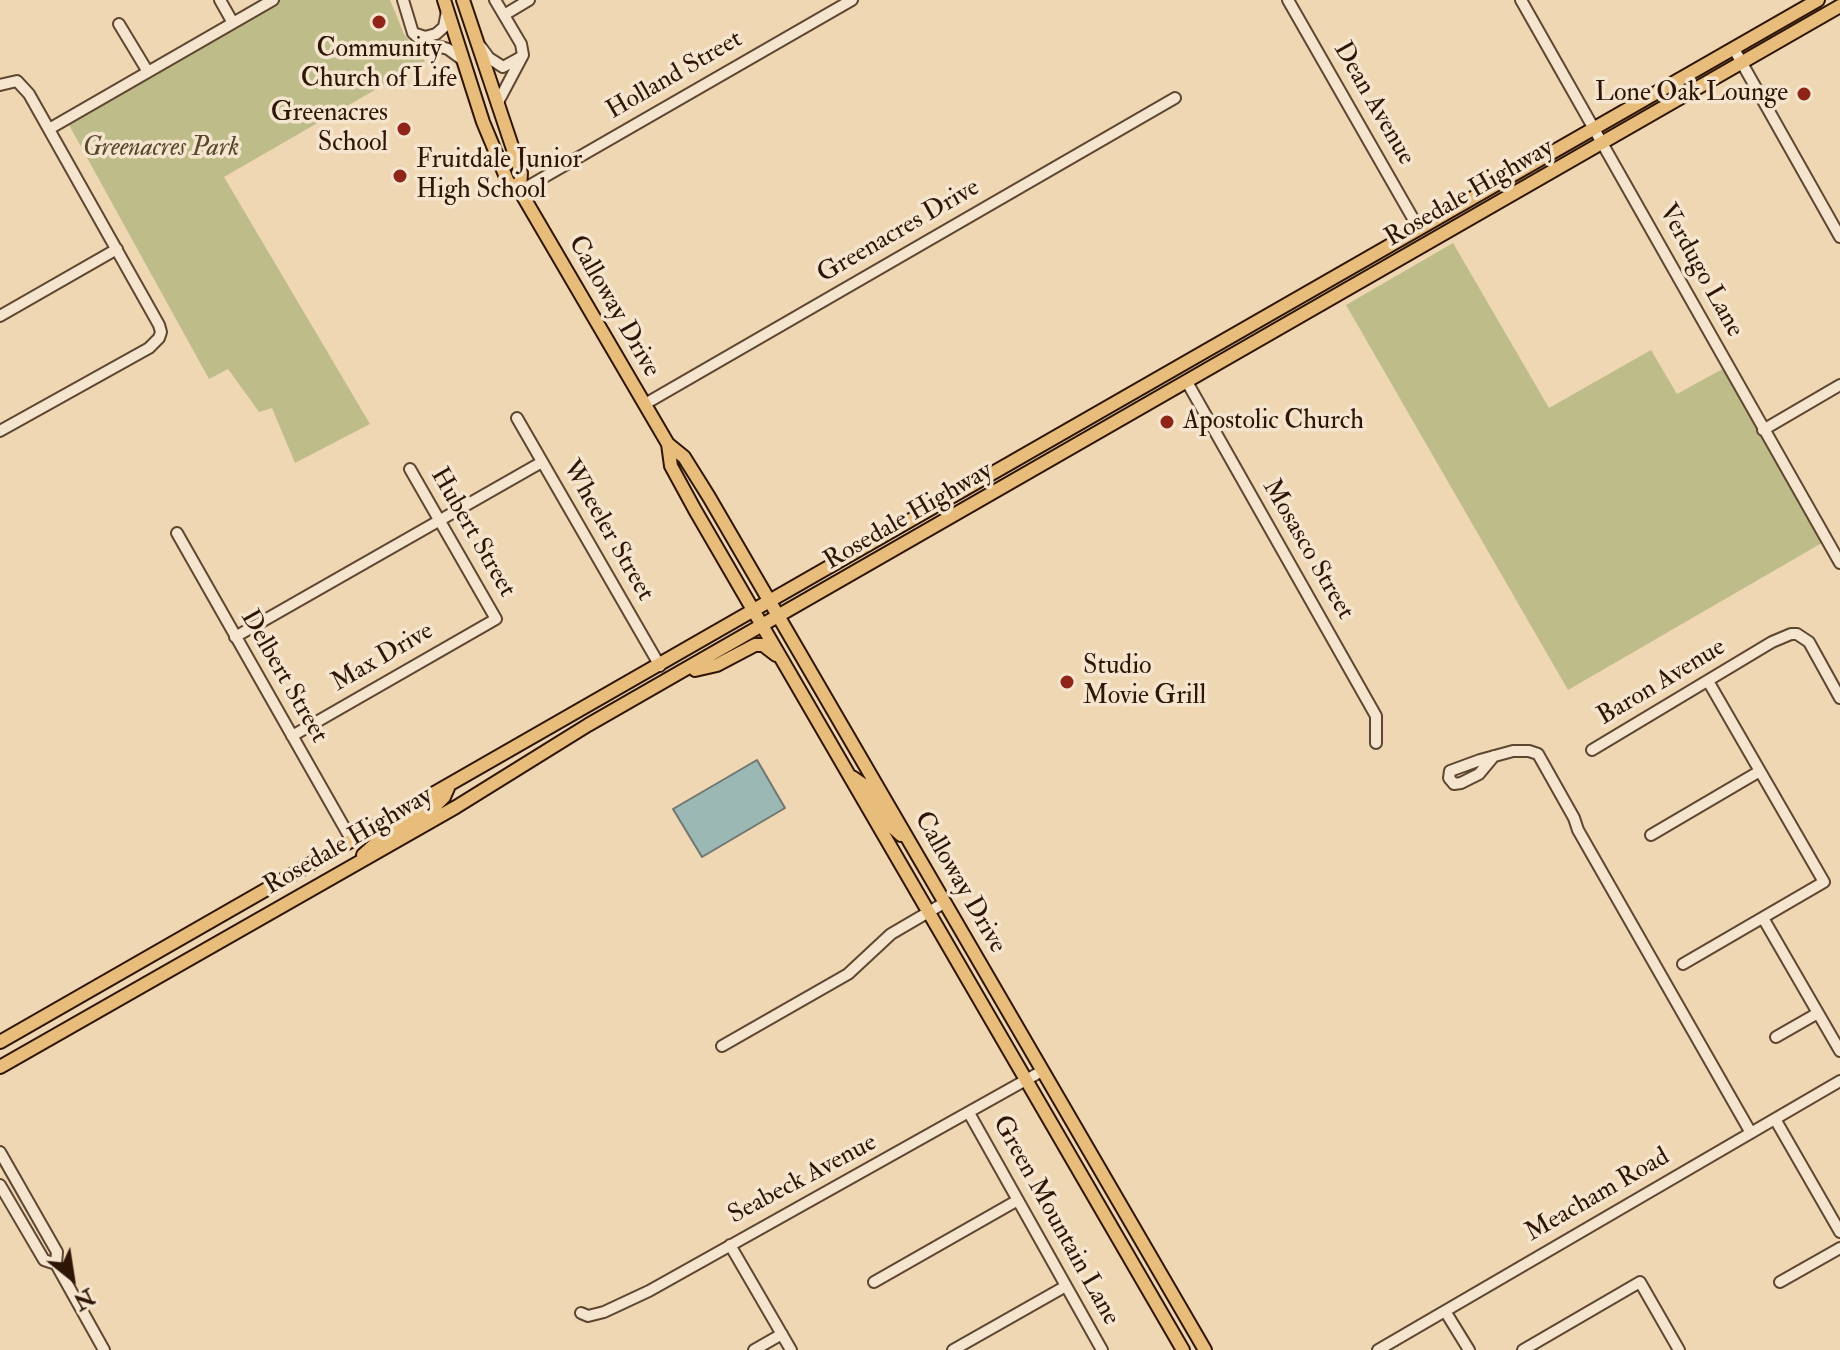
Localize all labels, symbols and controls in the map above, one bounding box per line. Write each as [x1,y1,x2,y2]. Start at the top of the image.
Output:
marker: Community Church of Life [370,13,388,31]
street label: Holland Street [602,25,748,127]
place label: Community Church of Life [301,34,457,96]
street label: Dean Avenue [1325,37,1421,171]
place label: Lone Oak Lounge [1595,78,1788,110]
marker: Lone Oak Lounge [1795,85,1813,103]
place label: Greenacres School [271,98,388,160]
marker: Greenacres School [395,120,413,138]
park label: Greenacres Park [83,133,239,165]
street label: Rosedale Highway [1380,133,1560,255]
place label: Fruitdale Junior High School [416,145,582,206]
marker: Fruitdale Junior High School [391,167,409,185]
street label: Greenacres Drive [812,173,986,291]
street label: Verdugo Lane [1651,199,1749,343]
street label: Calloway Drive [560,231,666,383]
place label: Apostolic Church [1183,406,1364,438]
marker: Apostolic Church [1158,413,1176,431]
street label: Wheeler Street [554,455,660,607]
street label: Rosedale Highway [819,456,999,578]
street label: Hubert Street [422,463,522,603]
street label: Mosasco Street [1254,474,1360,626]
street label: Delbert Street [232,605,334,749]
street label: Max Drive [327,616,439,700]
street label: Baron Avenue [1592,633,1732,733]
place label: Studio Movie Grill [1083,651,1206,712]
marker: Studio Movie Grill [1058,673,1076,691]
street label: Rosedale Highway [259,781,439,903]
street label: Calloway Drive [906,807,1012,959]
street label: Green Mountain Lane [984,1111,1126,1331]
street label: Seabeck Avenue [724,1128,882,1232]
street label: Meacham Road [1520,1142,1676,1250]
north arrow [32,1238,112,1318]
text: N [68,1282,100,1316]

